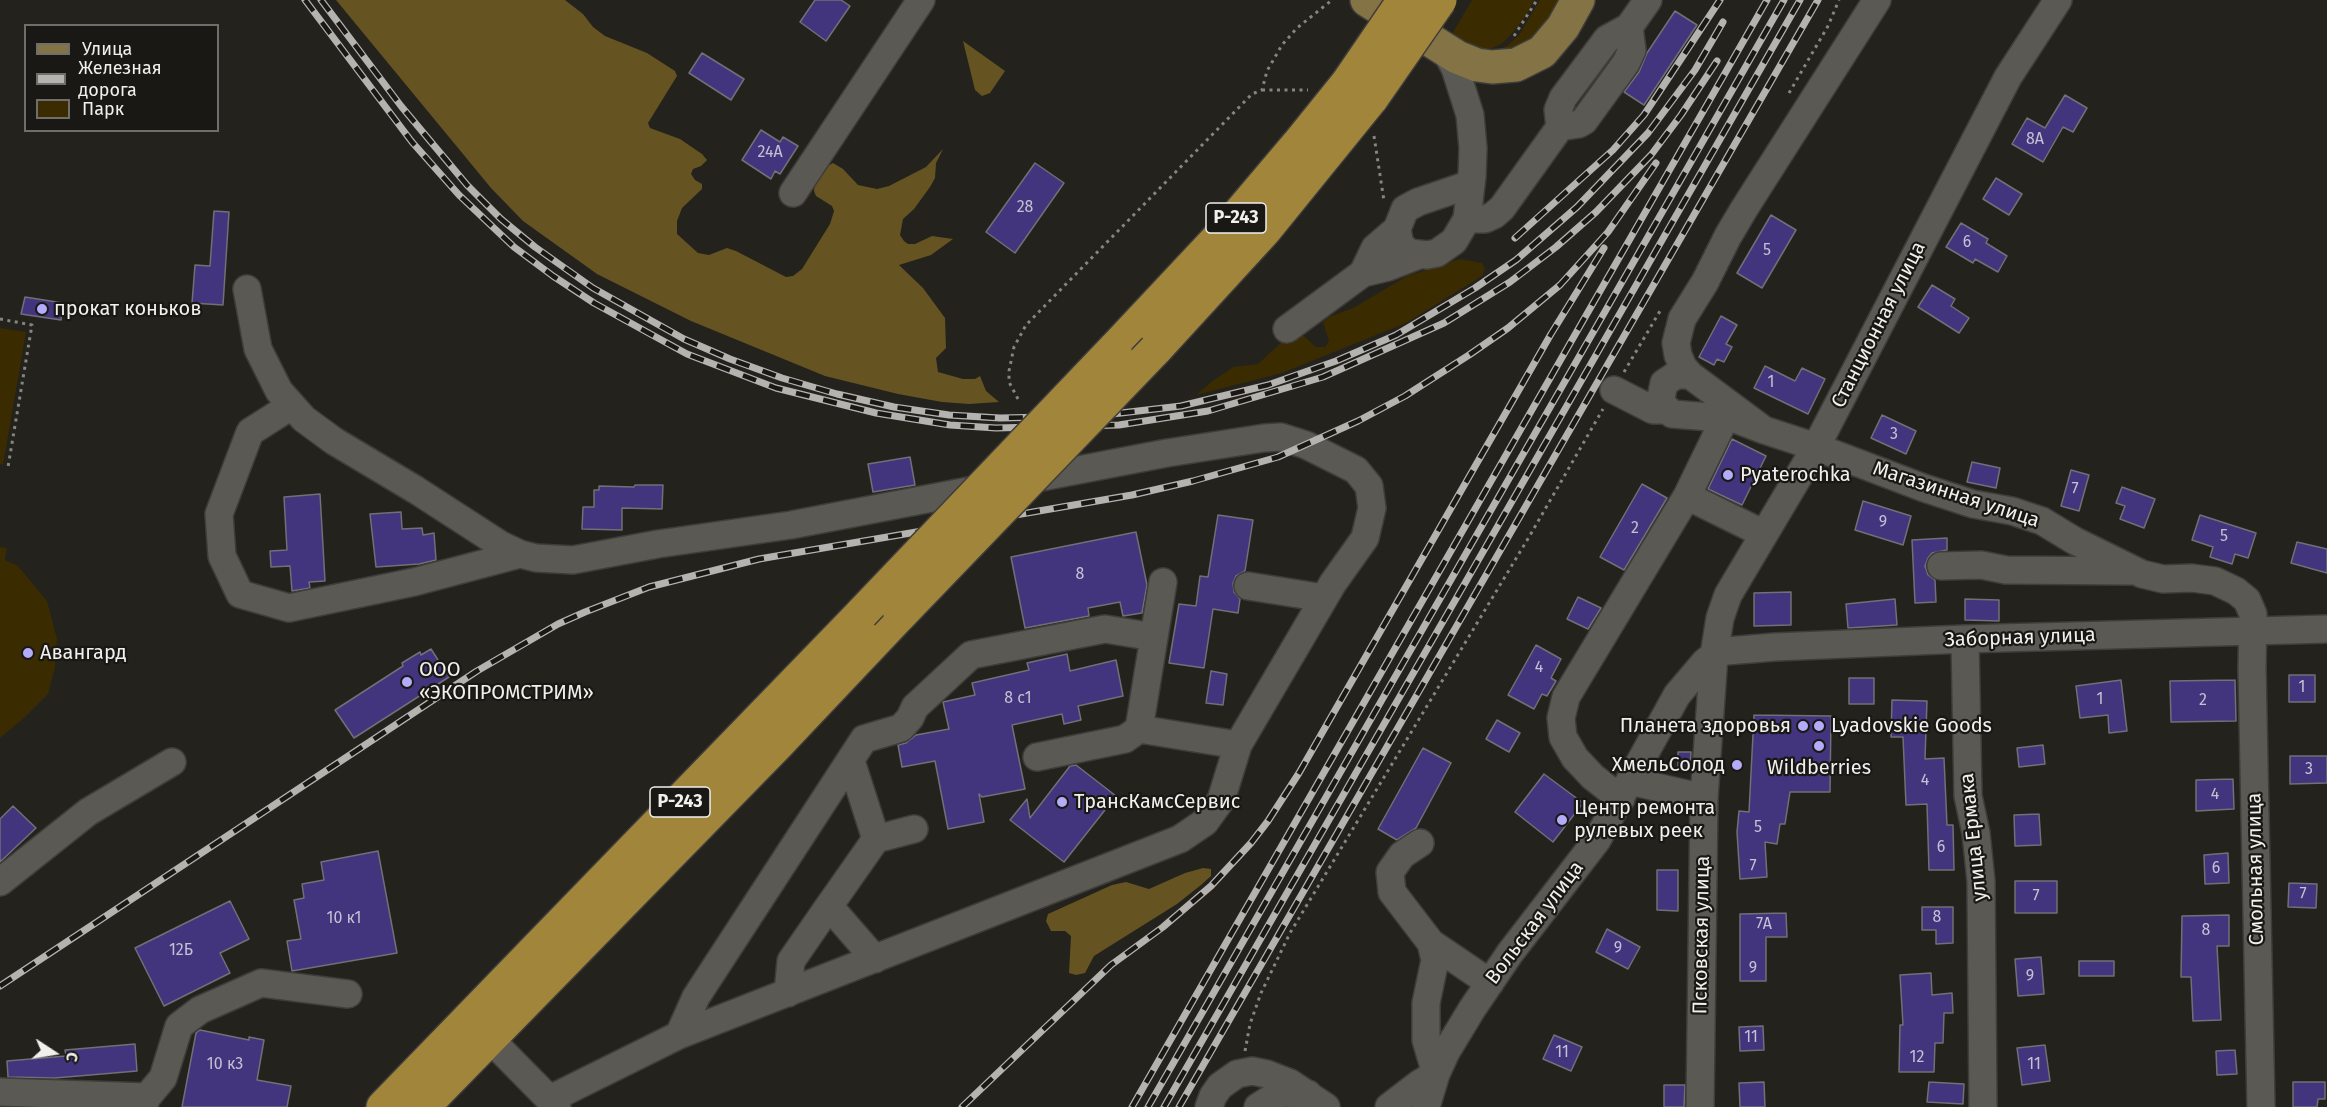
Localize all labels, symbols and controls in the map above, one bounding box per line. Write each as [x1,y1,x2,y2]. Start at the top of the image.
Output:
legend [24,24,219,132]
text: Улица [82,38,132,60]
text: Железная дорога [78,57,162,101]
text: Парк [82,98,124,120]
house number: 8А [2026,130,2044,150]
house number: 24А [757,143,783,163]
house number: 28 [1017,198,1033,218]
road number: Р-243 [1206,203,1266,233]
house number: 6 [1963,233,1971,253]
street label: Станционная улица [1827,238,1931,412]
house number: 5 [1763,241,1771,261]
place label: прокат коньков [54,297,201,321]
marker: прокат коньков [35,302,49,316]
house number: 1 [1768,373,1774,393]
house number: 3 [1890,425,1898,445]
street label: Магазинная улица [1870,457,2042,533]
place label: Pyaterochka [1740,463,1851,487]
marker: Pyaterochka [1721,468,1735,482]
house number: 7 [2071,480,2079,500]
house number: 9 [1879,513,1887,533]
house number: 2 [1631,519,1639,539]
house number: 5 [2220,527,2228,547]
house number: 8 [1076,565,1084,585]
street label: Заборная улица [1944,623,2096,653]
place label: Авангард [40,641,127,665]
marker: Авангард [21,646,35,660]
place label: ООО «ЭКОПРОМСТРИМ» [419,658,594,705]
house number: 4 [1535,658,1543,678]
marker: ООО «ЭКОПРОМСТРИМ» [400,675,414,689]
house number: 1 [2299,678,2305,698]
house number: 8 с1 [1004,689,1032,709]
house number: 1 [2097,690,2103,710]
house number: 2 [2199,691,2207,711]
place label: Планета здоровья [1620,714,1791,738]
place label: Lyadovskie Goods [1831,714,1992,738]
marker: Планета здоровья [1796,719,1810,733]
marker: Lyadovskie Goods [1812,719,1826,733]
marker: Wildberries [1812,739,1826,753]
place label: ХмельСолод [1612,753,1725,777]
place label: Wildberries [1767,756,1871,780]
marker: ХмельСолод [1730,758,1744,772]
house number: 3 [2305,760,2313,780]
house number: 4 [1921,771,1929,791]
street label: улица Ермака [1955,772,1993,902]
house number: 4 [2211,785,2219,805]
road number: Р-243 [650,787,710,817]
place label: ТрансКамсСервис [1074,790,1240,814]
street label: Смольная улица [2243,792,2269,946]
marker: ТрансКамсСервис [1055,795,1069,809]
place label: Центр ремонта рулевых реек [1574,796,1715,843]
marker: Центр ремонта рулевых реек [1555,813,1569,827]
house number: 5 [1754,818,1762,838]
house number: 6 [1937,838,1945,858]
street label: Псковская улица [1689,855,1715,1015]
street label: Вольская улица [1481,857,1589,989]
house number: 7 [1749,857,1757,877]
house number: 6 [2212,859,2220,879]
house number: 7 [2299,885,2307,905]
house number: 7 [2032,887,2040,907]
house number: 8 [1933,908,1941,928]
house number: 10 к1 [326,909,362,929]
house number: 7А [1756,915,1772,935]
house number: 8 [2202,921,2210,941]
house number: 9 [1614,939,1622,959]
house number: 12Б [169,941,193,961]
house number: 9 [1749,959,1757,979]
house number: 9 [2026,967,2034,987]
north arrow [24,1023,84,1083]
house number: 11 [1744,1028,1758,1048]
house number: 11 [1555,1043,1569,1063]
house number: 12 [1910,1048,1924,1068]
text: С [62,1050,82,1063]
house number: 10 к3 [207,1055,243,1075]
house number: 11 [2027,1055,2041,1075]

